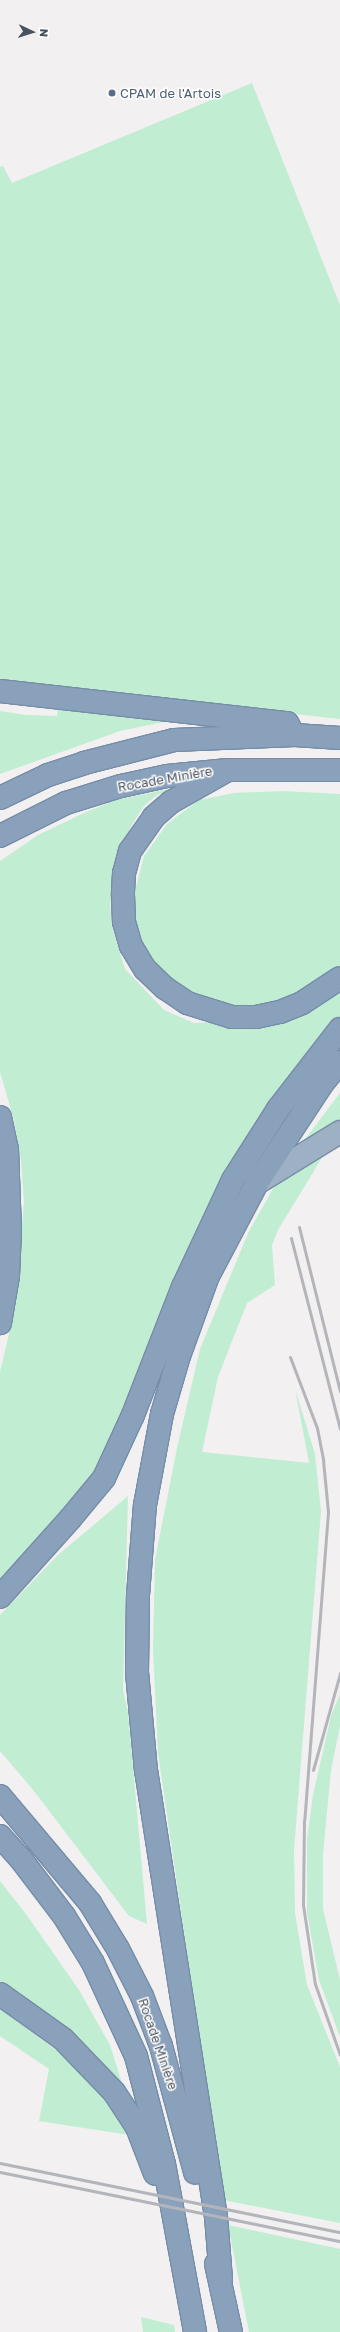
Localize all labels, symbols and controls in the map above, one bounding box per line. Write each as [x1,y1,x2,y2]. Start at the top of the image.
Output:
north arrow [12,12,52,52]
text: N [38,28,51,38]
place label: CPAM de l'Artois [120,85,221,101]
marker: CPAM de l'Artois [107,88,117,98]
street label: Rocade Minière [116,763,214,795]
street label: Rocade Minière [135,1996,181,2092]

